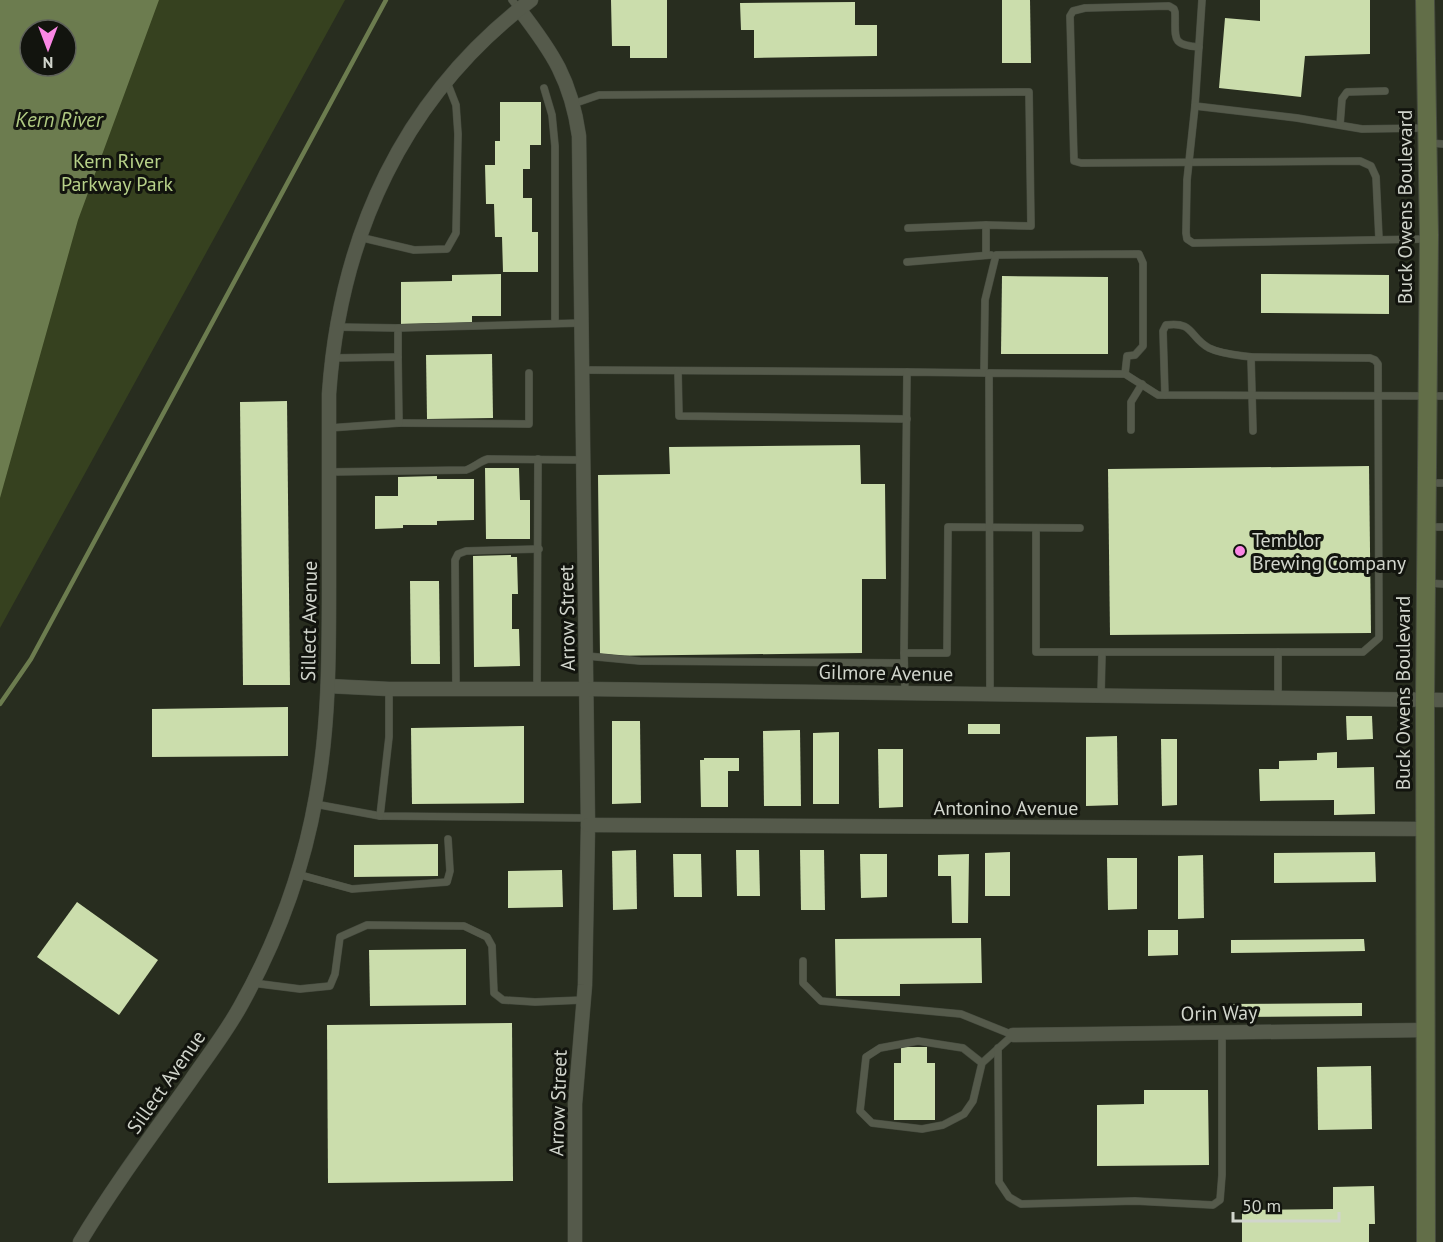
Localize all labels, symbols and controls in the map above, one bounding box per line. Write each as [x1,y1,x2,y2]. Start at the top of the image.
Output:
north arrow [18,18,78,78]
text: N [43,53,53,73]
water label: Kern River [15,106,105,133]
street label: Buck Owens Boulevard [1392,110,1418,304]
park label: Kern River Parkway Park [61,148,173,197]
place label: Temblor Brewing Company [1252,527,1407,576]
marker: Temblor Brewing Company [1233,544,1247,558]
street label: Sillect Avenue [295,561,323,681]
street label: Arrow Street [553,564,581,671]
street label: Buck Owens Boulevard [1390,596,1416,790]
street label: Gilmore Avenue [819,659,953,687]
street label: Antonino Avenue [933,795,1079,821]
street label: Orin Way [1180,999,1258,1027]
street label: Sillect Avenue [121,1025,211,1139]
street label: Arrow Street [543,1049,573,1157]
scale bar [1233,1185,1340,1223]
text: 50 m [1242,1194,1281,1217]

